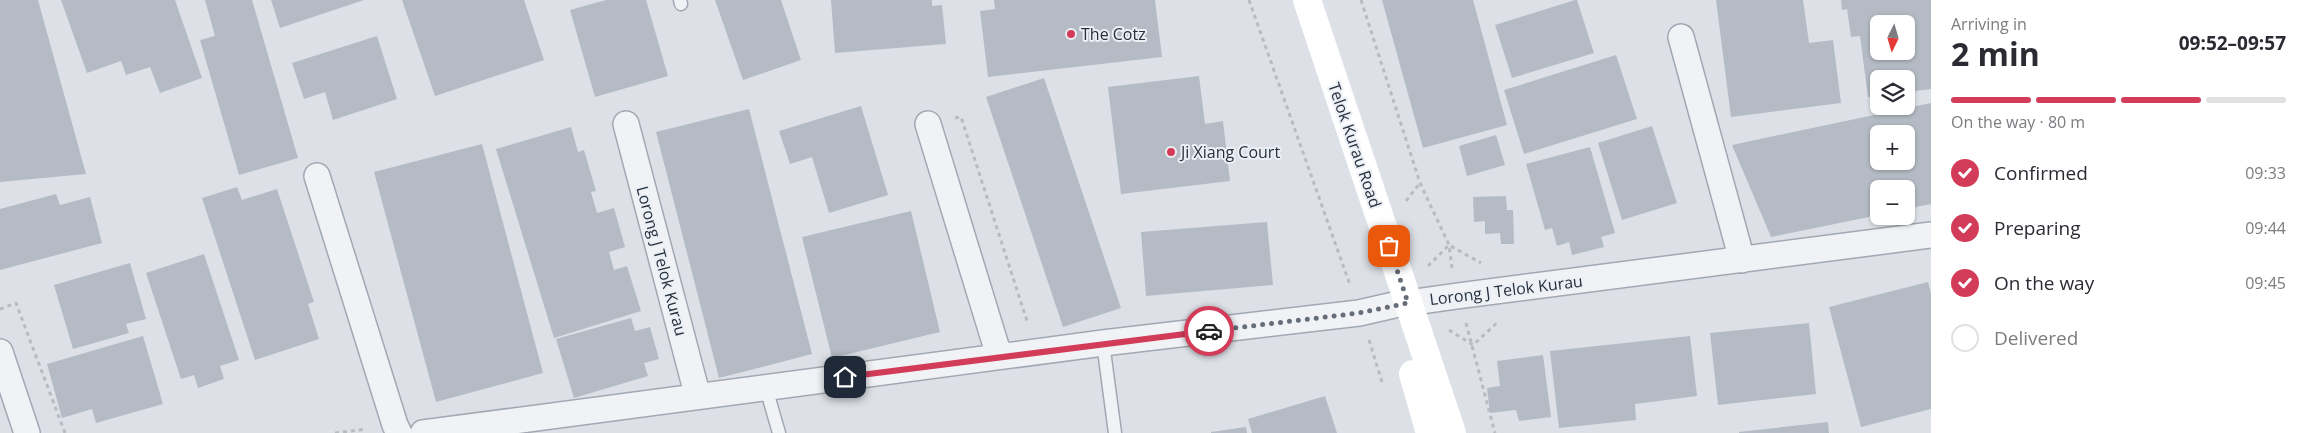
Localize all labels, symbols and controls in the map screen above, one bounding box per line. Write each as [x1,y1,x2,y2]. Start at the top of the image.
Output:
text: Arriving in [1951,13,2027,35]
north arrow [1870,15,1915,60]
map controls [1870,15,1915,225]
place label: The Cotz [1081,23,1146,45]
marker: The Cotz [1065,28,1077,40]
text: 09:52–09:57 [2179,30,2286,56]
text: 2 min [1951,32,2040,75]
button: layers [1870,70,1915,115]
street label: Telok Kurau Road [1323,79,1387,211]
text: On the way · 80 m [1951,111,2085,133]
button: + [1870,125,1915,170]
place label: Ji Xiang Court [1179,141,1280,163]
marker: Ji Xiang Court [1165,146,1177,158]
icon: check [1951,159,1979,187]
text: Confirmed [1994,160,2088,186]
text: 09:33 [2245,162,2286,184]
button: − [1870,180,1915,225]
street label: Lorong J Telok Kurau [631,184,693,338]
icon: check [1951,214,1979,242]
text: Preparing [1994,215,2081,241]
text: 09:44 [2245,217,2286,239]
pin [1368,225,1410,267]
icon: bag [1375,232,1403,260]
icon: check [1951,269,1979,297]
street label: Lorong J Telok Kurau [1428,270,1584,310]
text: On the way [1994,270,2094,296]
text: 09:45 [2245,272,2286,294]
courier [1184,306,1234,356]
icon: car [1195,317,1223,345]
text: Delivered [1994,325,2078,351]
pin [824,356,866,398]
icon: home [831,363,859,391]

